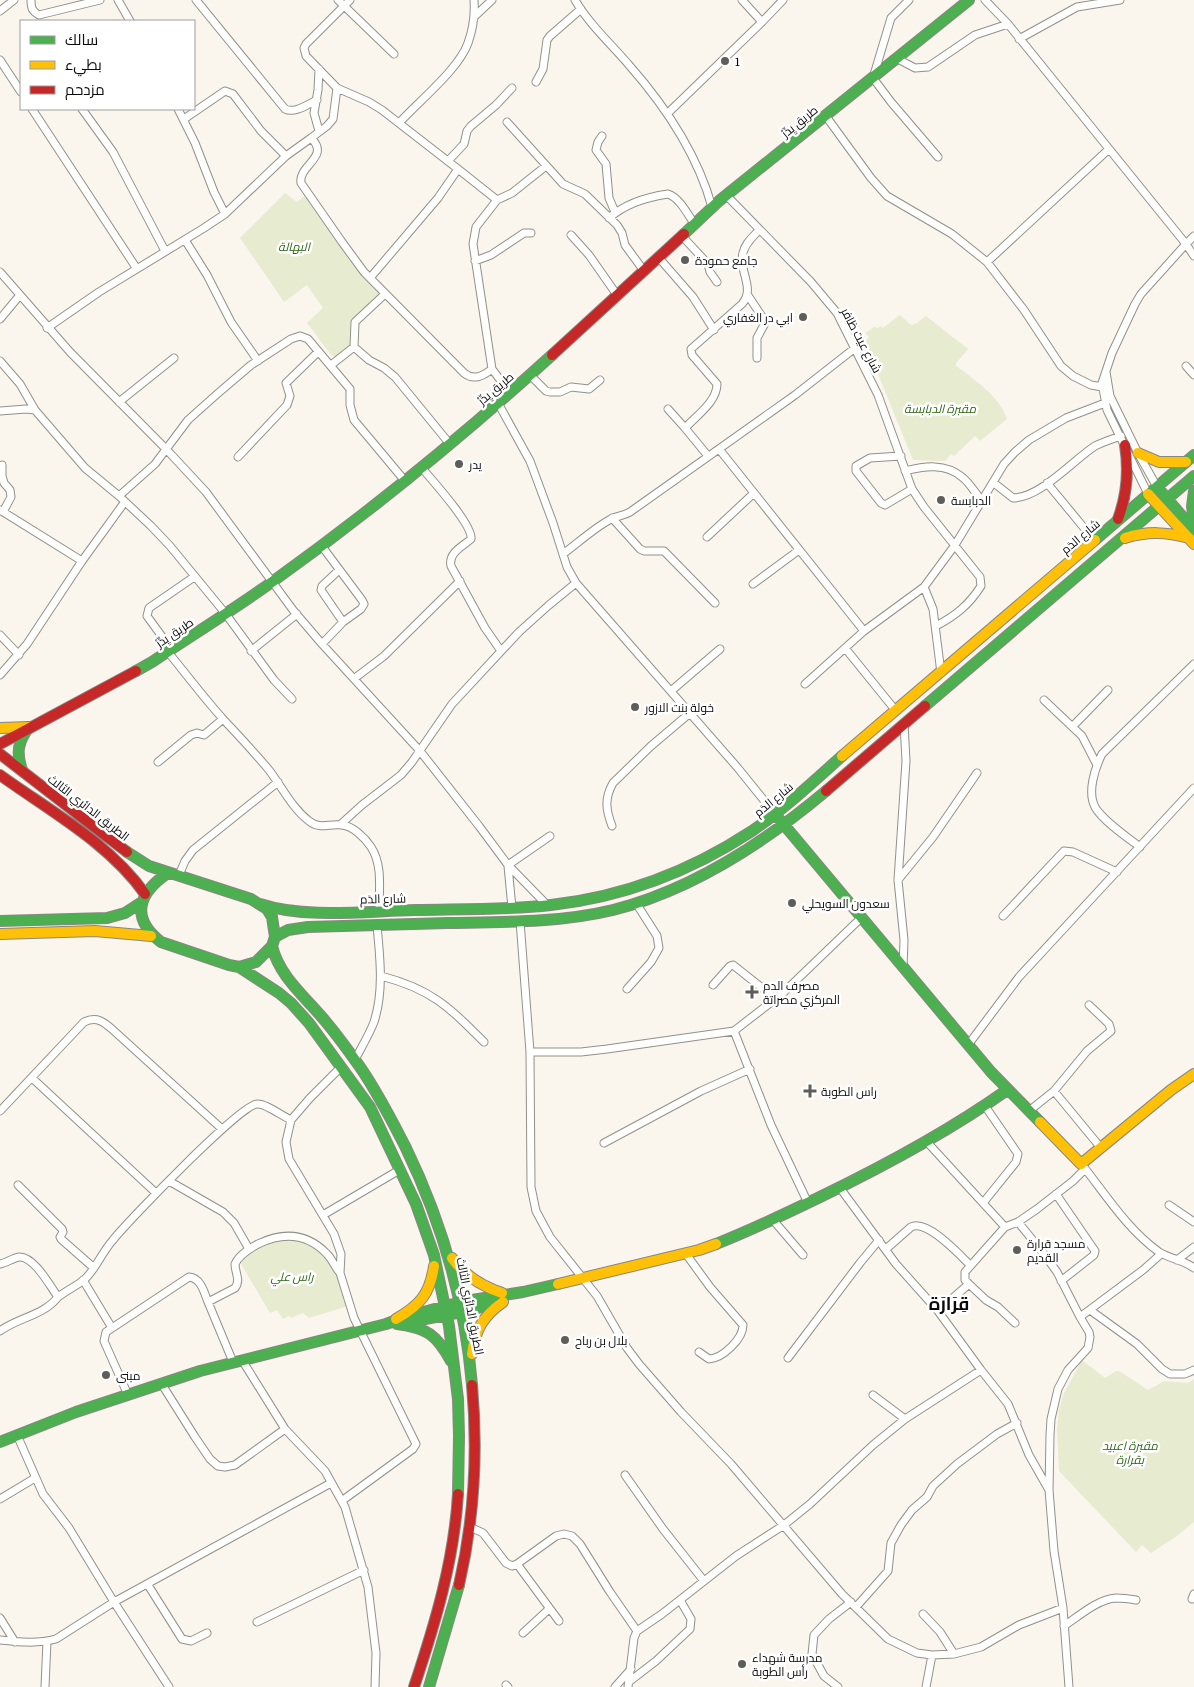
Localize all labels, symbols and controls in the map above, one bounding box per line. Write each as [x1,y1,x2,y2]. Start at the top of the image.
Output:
legend [20,20,195,110]
text: سالك [65,27,98,50]
text: بطيء [65,52,102,77]
place label: 1 [735,52,740,70]
marker: 1 [719,55,731,67]
text: مزدحم [65,77,105,100]
street label: طريق يِدِّرْ [776,101,821,142]
park label: البهالة [278,237,312,255]
place label: جامع حمودة [695,251,757,269]
marker: جامع حمودة [679,254,691,266]
street label: شارع عيت ظافر [837,303,887,376]
place label: ابي در الغفاري [723,308,793,328]
marker: ابي در الغفاري [797,311,809,323]
street label: طريق يِدِّرْ [472,367,517,409]
park label: مقبرة الدبابسة [904,399,976,417]
place label: يدر [468,455,483,473]
marker: يدر [453,458,465,470]
place label: الدبابسة [951,491,991,509]
marker: الدبابسة [935,494,947,506]
street label: شارع الدَم [1057,514,1104,558]
street label: طريق يِدِّرْ [150,613,197,652]
place label: خولة بنت الازور [644,698,714,716]
marker: خولة بنت الازور [629,701,641,713]
street label: الطريق الدائري الثالث [43,769,134,846]
street label: شارع الدَم [749,777,797,821]
street label: شارع الدَم [360,889,406,907]
place label: سعدون السويحلي [802,894,890,914]
marker: سعدون السويحلي [786,897,798,909]
place label: مصرف الدم المركزي مصراتة [763,976,840,1010]
marker: مصرف الدم المركزي مصراتة [745,985,759,999]
place label: راس الطوبة [821,1082,877,1100]
marker: راس الطوبة [803,1084,817,1098]
place label: مسجد قرارة القديم [1027,1234,1085,1266]
marker: مسجد قرارة القديم [1011,1244,1023,1256]
street label: الطريق الدائري الثالث [451,1256,489,1357]
park label: راس علي [271,1267,314,1287]
district label: قِرَارَة [929,1289,969,1316]
place label: بلال بن رباح [575,1331,628,1349]
marker: بلال بن رباح [559,1334,571,1346]
place label: مبنى [116,1366,141,1384]
marker: مبنى [100,1369,112,1381]
park label: مقبرة اعبيد بقرارة [1102,1436,1158,1468]
place label: مدرسة شهداء رأس الطوبة [752,1648,823,1680]
marker: مدرسة شهداء رأس الطوبة [736,1658,748,1670]

